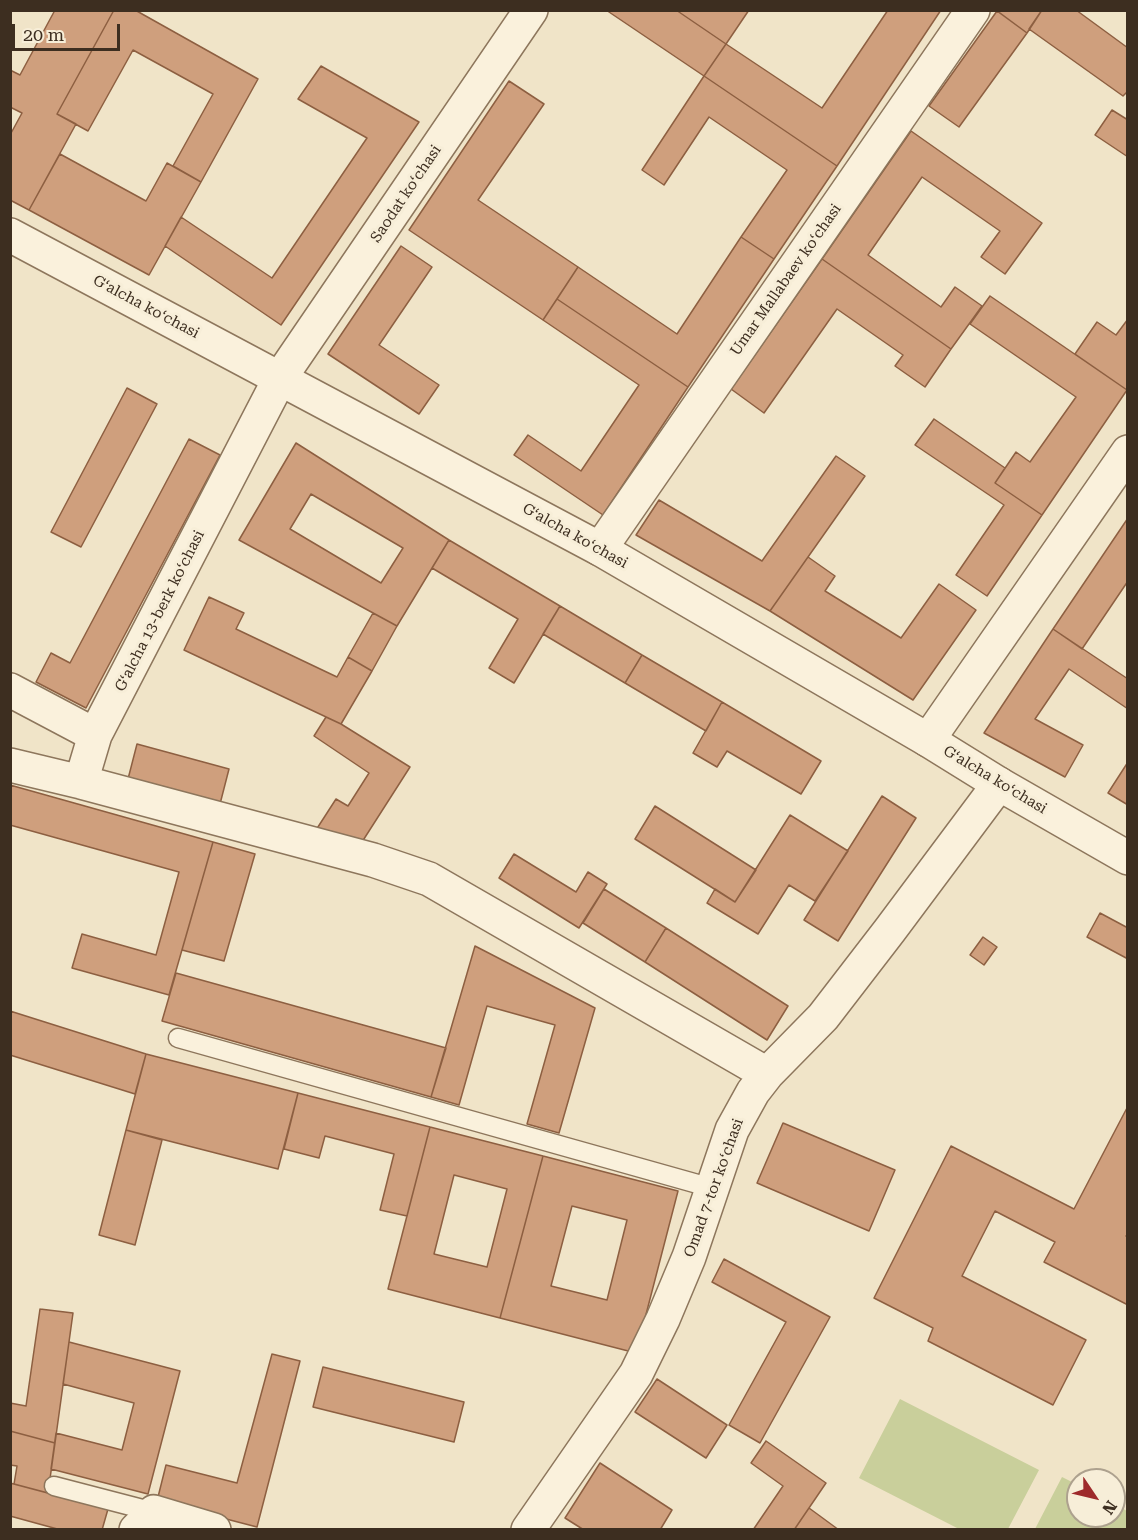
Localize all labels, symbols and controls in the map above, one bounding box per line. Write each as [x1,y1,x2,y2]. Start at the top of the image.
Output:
scale bar [15,12,123,50]
text: 20 m [23,24,64,45]
street label: Saodat koʻchasi [367,142,445,246]
street label: Umar Mallabaev koʻchasi [727,201,845,359]
street label: Gʻalcha koʻchasi [90,271,202,343]
street label: Gʻalcha koʻchasi [519,500,631,572]
street label: Gʻalcha 13-berk koʻchasi [111,527,209,695]
street label: Gʻalcha koʻchasi [940,742,1050,818]
street label: Omad 7-tor koʻchasi [680,1116,748,1260]
north arrow [1066,1468,1126,1528]
text: N [1098,1497,1121,1518]

